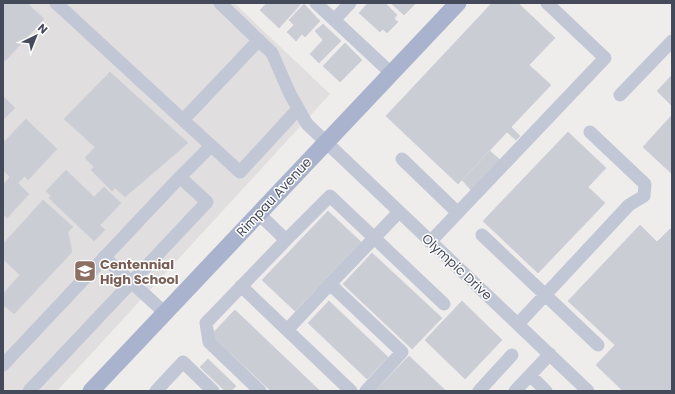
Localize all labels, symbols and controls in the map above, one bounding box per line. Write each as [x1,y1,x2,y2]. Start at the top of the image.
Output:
north arrow [16,16,56,56]
text: N [34,20,51,37]
street label: Rimpau Avenue [232,153,316,241]
street label: Olympic Drive [418,229,496,305]
place label: Centennial High School [100,255,179,289]
school or university icon: Centennial High School [72,258,98,284]

